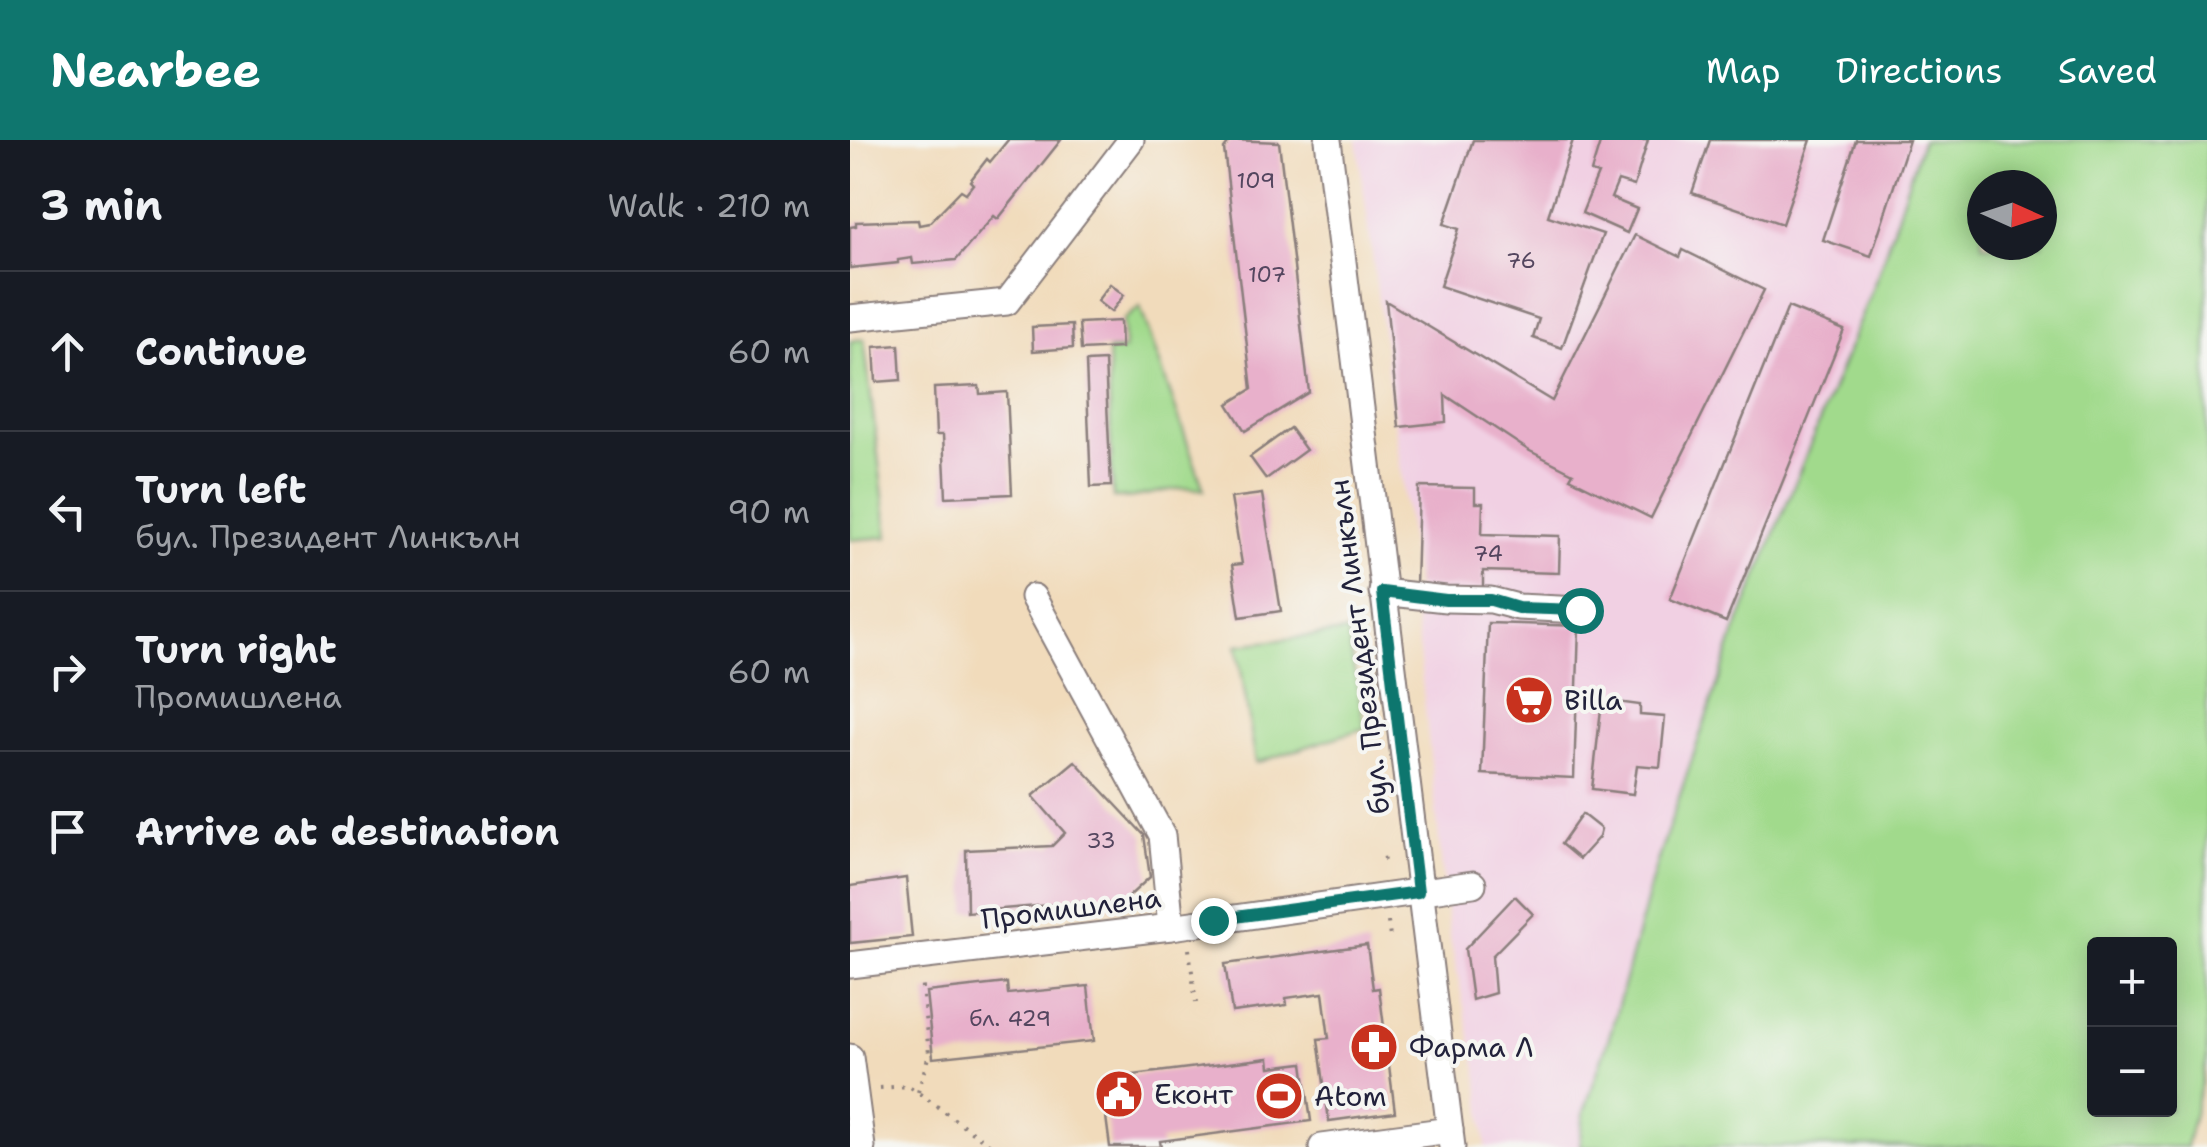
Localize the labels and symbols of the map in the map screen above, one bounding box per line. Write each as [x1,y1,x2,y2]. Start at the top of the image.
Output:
house number: 109 [1237,166,1275,195]
north arrow [1967,170,2057,260]
house number: 76 [1506,246,1536,275]
house number: 107 [1248,260,1286,289]
street label: бул. Президент Линкълн [1320,477,1398,817]
house number: 74 [1473,539,1503,568]
route start [1558,588,1604,634]
supermarket icon: Billa [1503,674,1555,726]
place label: Billa [1564,681,1622,719]
house number: 33 [1086,826,1116,855]
street label: Промишлена [979,878,1163,938]
route end [1191,898,1237,944]
house number: бл. 429 [969,1004,1051,1033]
pharmacy icon: Фарма Л [1348,1021,1400,1073]
place label: Фарма Л [1409,1028,1534,1066]
public building icon: Еконт [1093,1068,1145,1120]
sports icon: Atom [1253,1070,1305,1122]
place label: Еконт [1154,1075,1233,1113]
place label: Atom [1314,1077,1387,1115]

